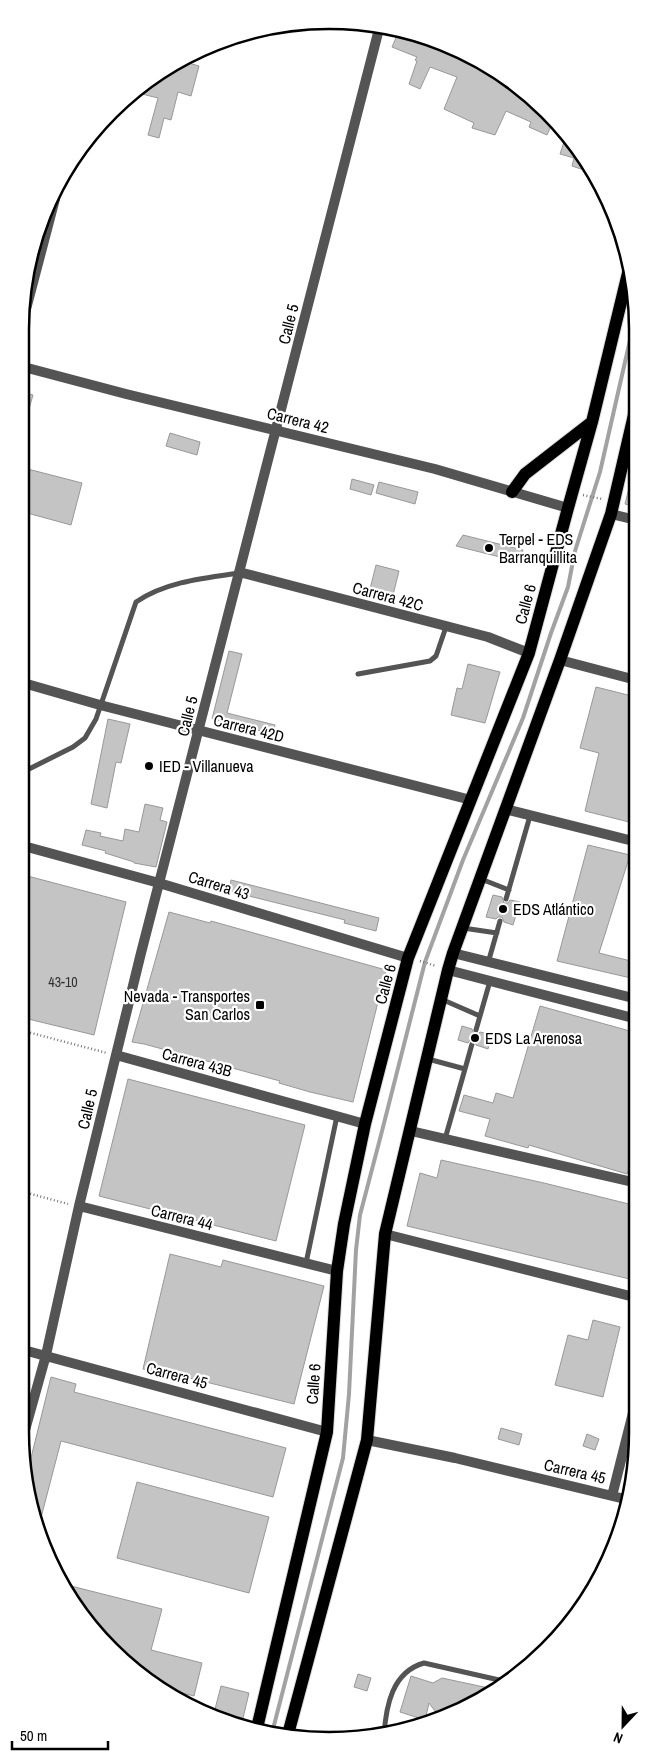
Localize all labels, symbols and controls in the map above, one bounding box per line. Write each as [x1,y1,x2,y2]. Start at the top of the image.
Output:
street label: Calle 5 [272,302,304,346]
street label: Carrera 42 [265,402,331,438]
place label: Terpel - EDS Barranquillita [499,528,578,568]
marker: Terpel - EDS Barranquillita [483,542,495,554]
street label: Carrera 42C [350,576,426,616]
street label: Calle 6 [509,581,541,627]
street label: Calle 5 [171,694,203,738]
street label: Carrera 42D [211,709,287,747]
place label: IED - Villanueva [159,755,254,777]
marker: IED - Villanueva [143,760,155,772]
street label: Carrera 43 [186,865,252,905]
place label: EDS Atlántico [513,898,594,920]
marker: EDS Atlántico [497,903,509,915]
street label: Calle 6 [369,961,401,1007]
house number: 43-10 [48,973,78,991]
place label: Nevada - Transportes San Carlos [124,985,250,1025]
marker: Nevada - Transportes San Carlos [254,999,266,1011]
place label: EDS La Arenosa [485,1027,583,1049]
marker: EDS La Arenosa [469,1032,481,1044]
street label: Carrera 43B [160,1042,235,1082]
street label: Calle 5 [72,1087,102,1131]
street label: Carrera 44 [149,1199,215,1235]
street label: Carrera 45 [144,1356,210,1394]
street label: Calle 6 [301,1363,325,1405]
street label: Carrera 45 [542,1453,608,1489]
north arrow [598,1701,648,1751]
scale bar [12,1718,109,1750]
text: 50 m [20,1725,47,1746]
text: N [611,1728,625,1748]

